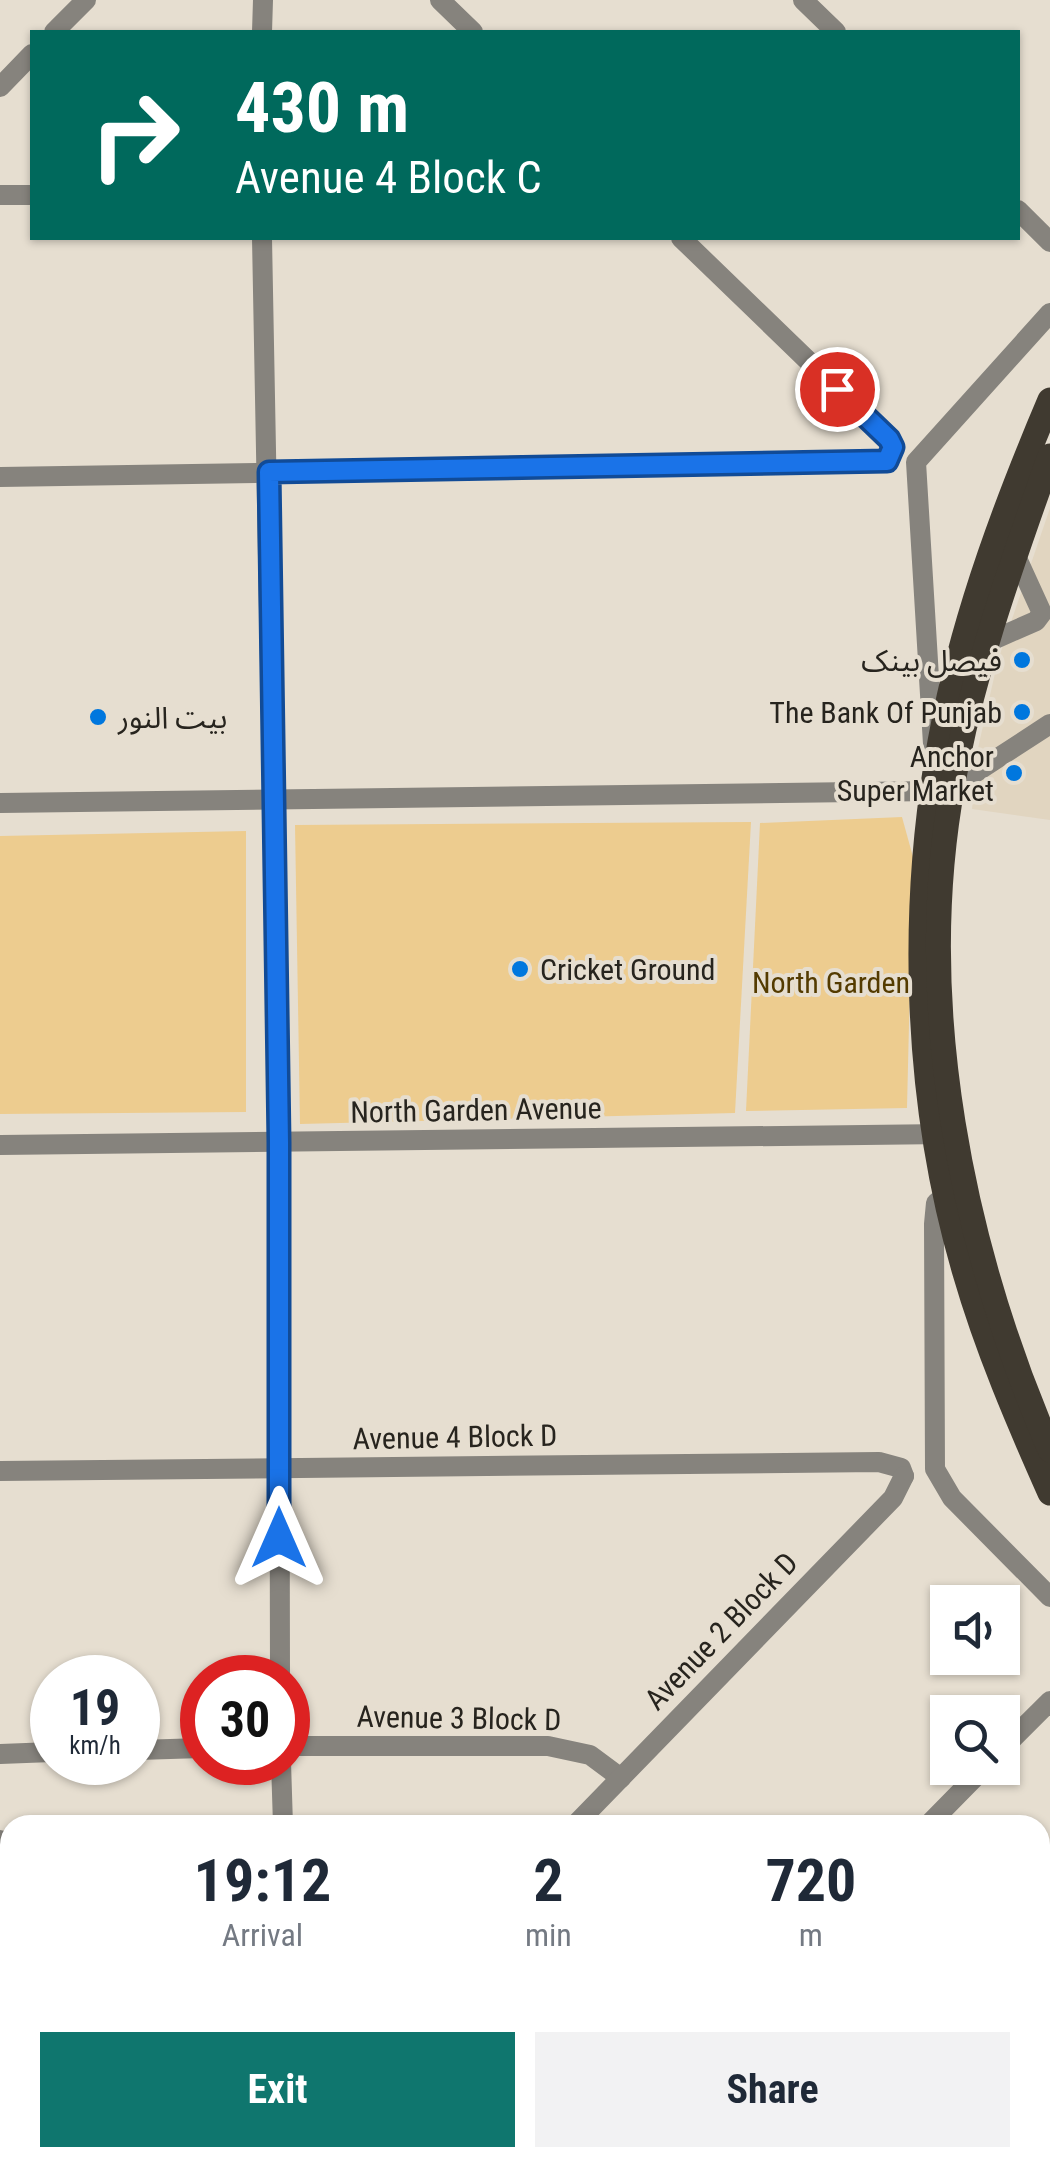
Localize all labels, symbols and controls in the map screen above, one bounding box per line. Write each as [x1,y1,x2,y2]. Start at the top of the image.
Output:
text: 430 m [235,67,409,149]
icon: right [70,70,200,200]
text: Avenue 4 Block C [235,151,542,204]
pin [795,347,880,432]
icon: arrive [810,362,865,417]
place label: فیصل بینک [861,643,1002,678]
marker: فیصل بینک [1011,649,1033,671]
place label: The Bank Of Punjab [769,695,1002,730]
place label: بیت النور [117,700,227,735]
marker: The Bank Of Punjab [1011,701,1033,723]
marker: بیت النور [87,706,109,728]
place label: Anchor Super Market [837,739,994,808]
marker: Anchor Super Market [1003,762,1025,784]
place label: Cricket Ground [540,952,716,987]
marker: Cricket Ground [509,958,531,980]
park label: North Garden [752,965,910,1000]
street label: North Garden Avenue [350,1090,602,1130]
street label: Avenue 4 Block D [352,1418,558,1456]
position arrow [227,1486,331,1590]
street label: Avenue 2 Block D [637,1545,805,1717]
map controls [930,1585,1020,1785]
button: sound [930,1585,1020,1675]
speed limit sign: 30 [180,1655,310,1785]
text: 19 [70,1679,120,1737]
button: search [930,1695,1020,1785]
street label: Avenue 3 Block D [356,1699,562,1737]
text: km/h [69,1731,121,1760]
text: 19:12 [194,1845,331,1916]
text: 2 [533,1845,564,1916]
text: 720 [765,1845,856,1916]
text: Arrival [222,1916,303,1954]
text: min [525,1916,572,1954]
text: m [799,1916,823,1954]
button: Exit [40,2032,515,2147]
button: Share [535,2032,1010,2147]

